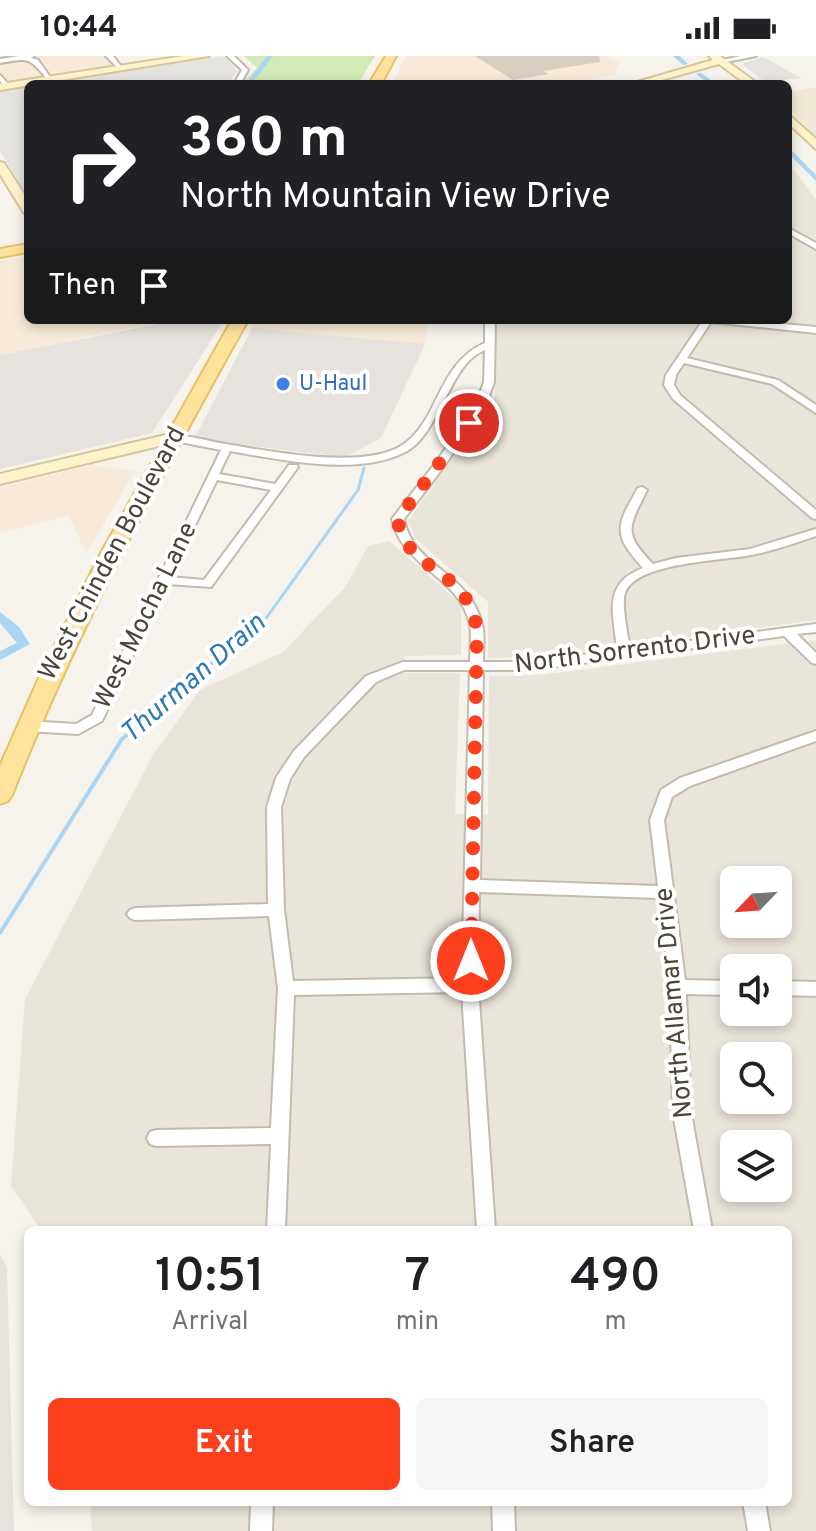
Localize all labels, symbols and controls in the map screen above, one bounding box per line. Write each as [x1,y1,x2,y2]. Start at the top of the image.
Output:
text: 10:44 [40,10,118,47]
text: 360 m [180,106,348,176]
icon: right [48,112,152,216]
text: North Mountain View Drive [180,175,611,221]
icon: arrive [132,264,176,308]
text: Then [48,268,116,305]
place label: U-Haul [299,371,367,398]
marker: U-Haul [274,375,292,393]
pin [435,389,503,457]
icon: arrive [447,401,491,445]
street label: West Chinden Boulevard [32,421,194,687]
street label: West Mocha Lane [86,517,206,715]
water label: Thurman Drain [114,606,274,752]
street label: North Sorrento Drive [513,620,757,682]
north arrow [720,866,792,938]
map controls [720,866,792,1202]
street label: North Allamar Drive [648,886,702,1120]
position arrow [429,919,513,1003]
button: sound [720,954,792,1026]
button: search [720,1042,792,1114]
button: layers [720,1130,792,1202]
text: 10:51 [155,1248,265,1308]
text: 7 [405,1248,430,1308]
text: 490 [570,1248,661,1308]
text: Arrival [171,1306,249,1339]
text: min [396,1306,439,1339]
text: m [605,1306,627,1339]
button: Exit [48,1398,400,1490]
button: Share [416,1398,768,1490]

